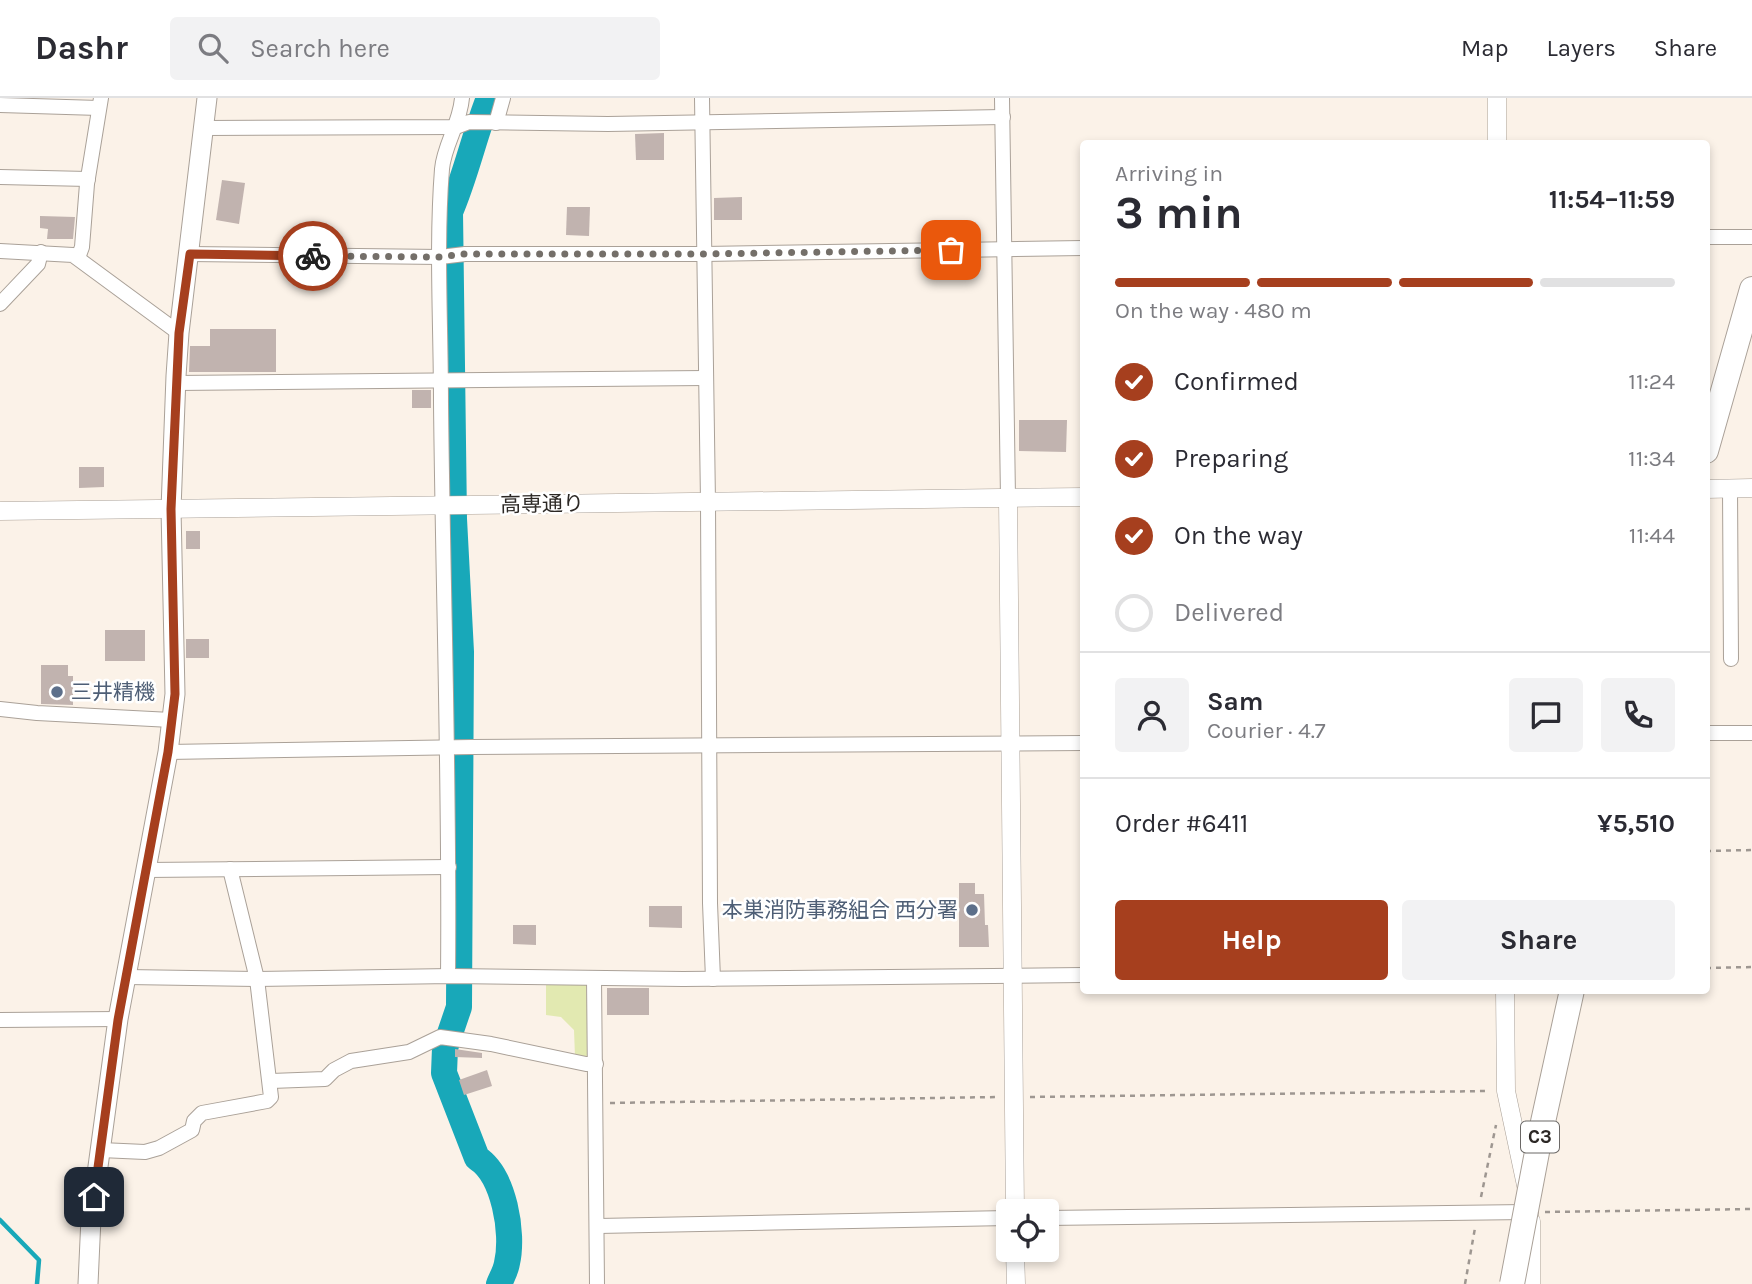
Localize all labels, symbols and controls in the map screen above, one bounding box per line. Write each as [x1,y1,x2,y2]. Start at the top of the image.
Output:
search box [170,17,660,80]
text: Dashr [35,29,128,67]
icon: search [194,29,232,67]
text: Search here [250,33,390,64]
text: Map [1461,34,1509,62]
text: Layers [1547,34,1616,62]
text: Share [1654,34,1717,62]
text: Arriving in [1115,160,1223,187]
text: 11:54–11:59 [1549,184,1675,215]
text: 3 min [1115,186,1243,240]
pin [921,220,981,280]
courier [278,221,348,291]
icon: bag [932,231,970,269]
icon: bike [294,237,332,275]
text: On the way · 480 m [1115,297,1312,324]
icon: check [1115,363,1153,401]
text: Confirmed [1174,366,1299,397]
text: 11:24 [1628,368,1675,395]
icon: check [1115,440,1153,478]
text: Preparing [1174,443,1288,474]
text: 11:34 [1628,445,1675,472]
street label: 高専通り [500,491,584,517]
icon: check [1115,517,1153,555]
text: On the way [1174,520,1303,551]
text: 11:44 [1629,522,1675,549]
text: Delivered [1174,597,1284,628]
button: person [1115,678,1189,752]
button: chat [1509,678,1583,752]
button: phone [1601,678,1675,752]
place label: 三井精機 [71,680,155,704]
marker: 三井精機 [49,684,65,700]
text: Sam [1207,686,1263,717]
text: Courier · 4.7 [1207,717,1326,744]
text: Order #6411 [1115,808,1248,839]
text: ¥5,510 [1597,808,1675,839]
place label: 本巣消防事務組合 西分署 [722,898,958,922]
button: Help [1115,900,1388,980]
button: Share [1402,900,1675,980]
marker: 本巣消防事務組合 西分署 [964,902,980,918]
road number: C3 [1521,1121,1559,1152]
pin [64,1167,124,1227]
icon: home [75,1178,113,1216]
map controls [996,1199,1059,1262]
button: locate [996,1199,1059,1262]

